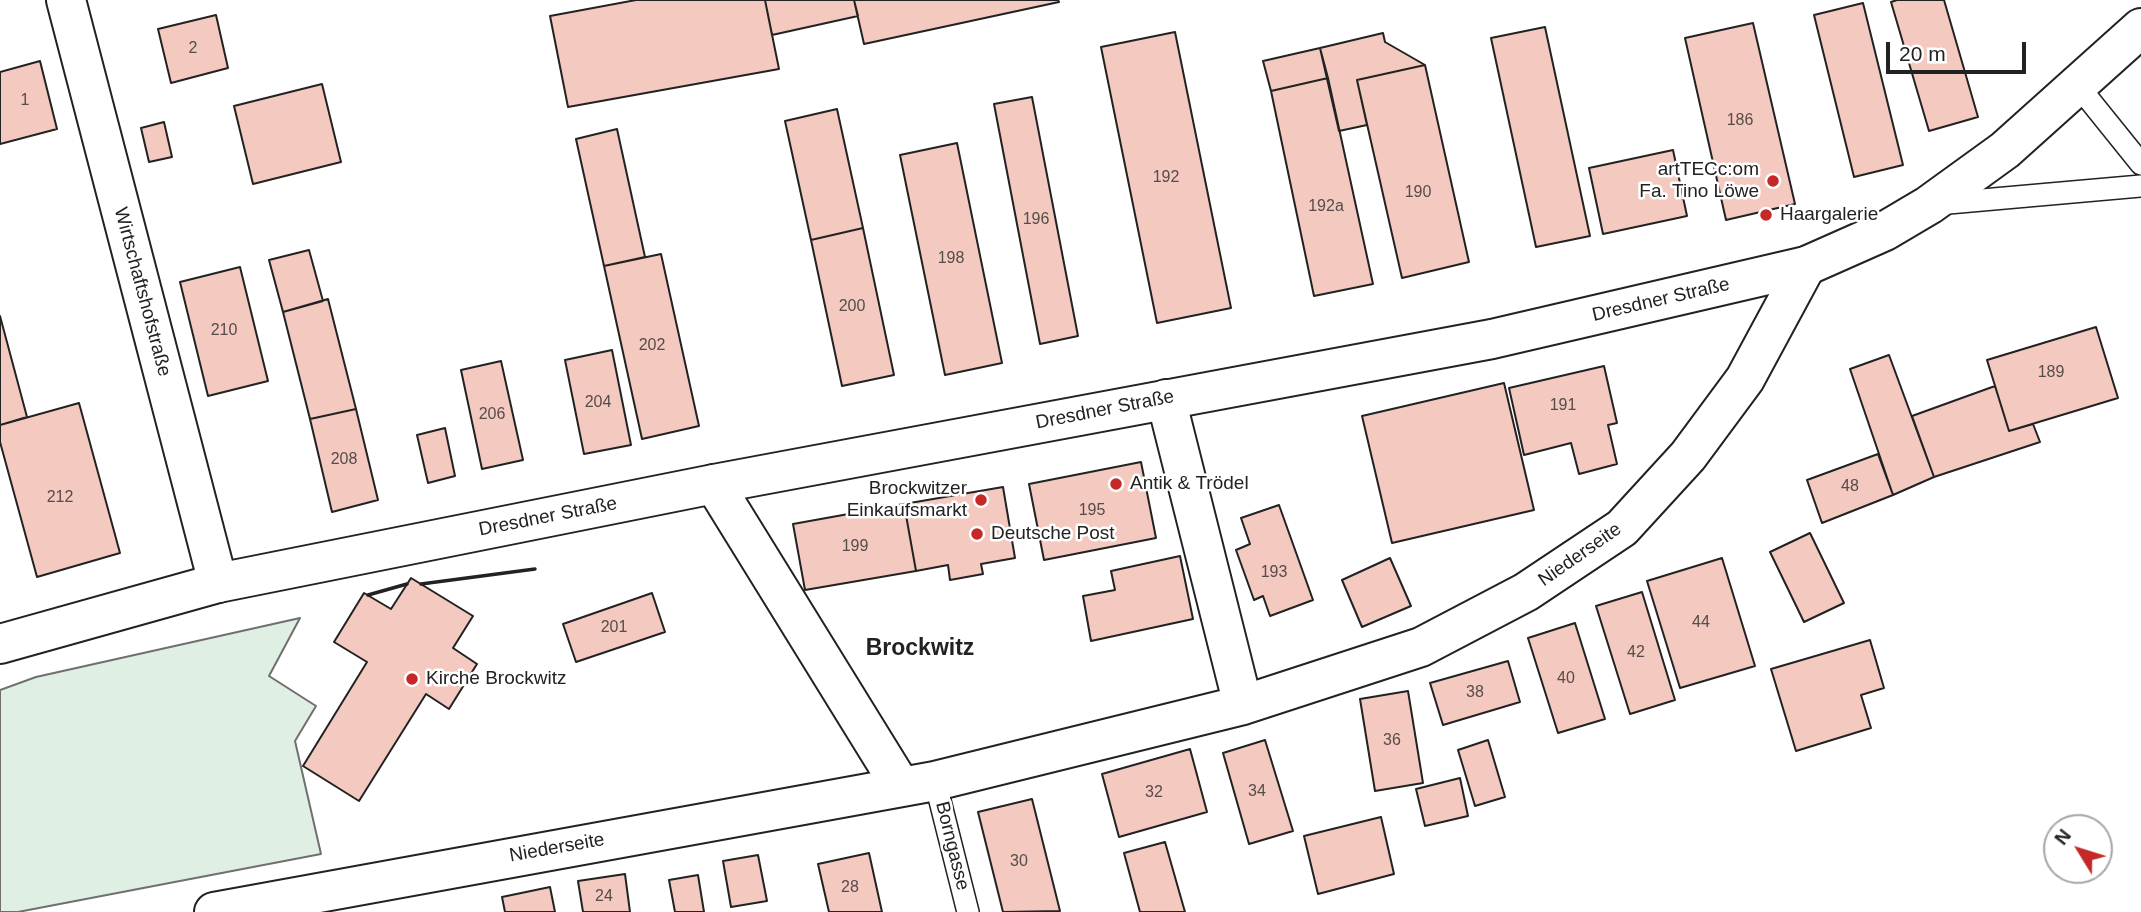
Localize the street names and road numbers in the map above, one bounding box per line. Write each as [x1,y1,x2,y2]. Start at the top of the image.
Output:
street label: Wirtschaftshofstraße [108,205,176,379]
street label: Dresdner Straße [1590,273,1732,327]
street label: Dresdner Straße [1034,385,1176,435]
street label: Dresdner Straße [477,492,619,542]
street label: Niederseite [1534,518,1626,592]
street label: Borngasse [930,799,974,893]
street label: Niederseite [508,828,606,868]

